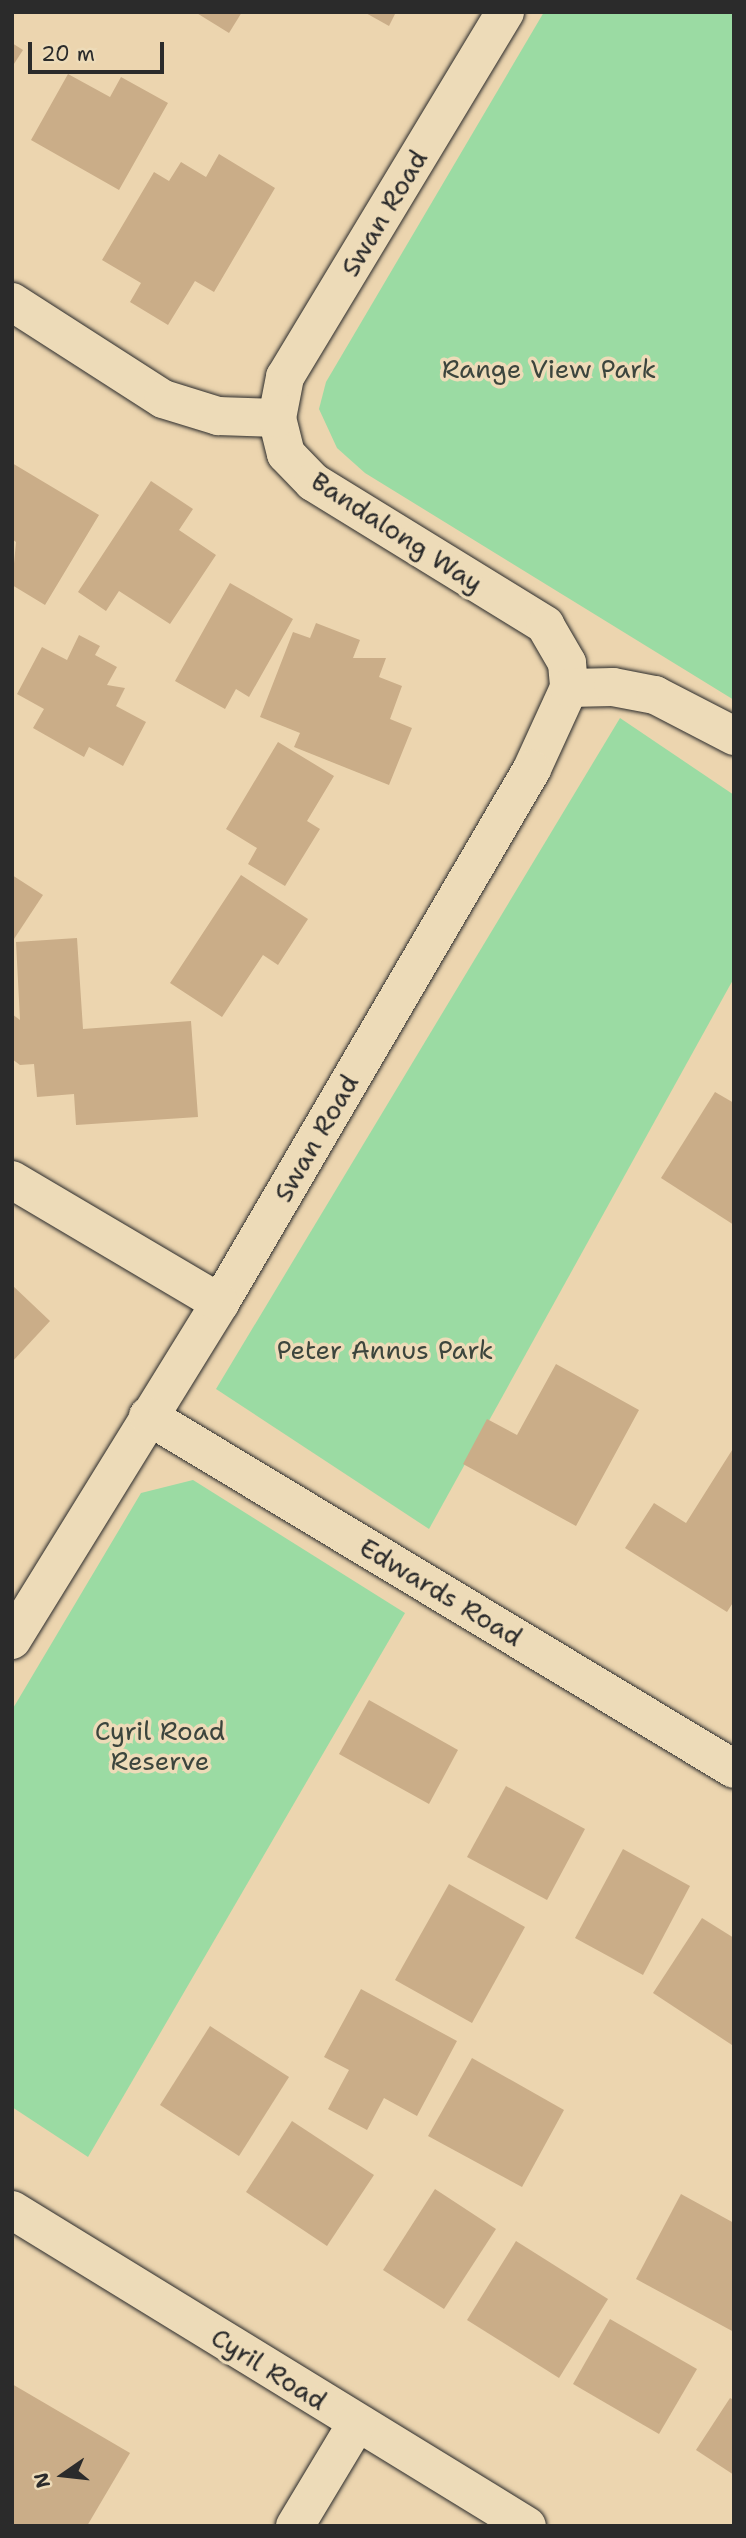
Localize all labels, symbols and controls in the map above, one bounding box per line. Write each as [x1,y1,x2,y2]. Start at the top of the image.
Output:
scale bar [32,28,168,72]
text: 20 m [41,40,95,68]
street label: Swan Road [334,144,434,282]
park label: Range View Park [442,353,656,385]
street label: Bandalong Way [306,465,488,599]
street label: Swan Road [267,1069,365,1207]
park label: Peter Annus Park [277,1334,493,1366]
street label: Edwards Road [354,1531,528,1653]
park label: Cyril Road Reserve [95,1715,225,1776]
street label: Cyril Road [205,2321,333,2417]
north arrow [28,2440,98,2510]
text: N [28,2470,56,2491]

